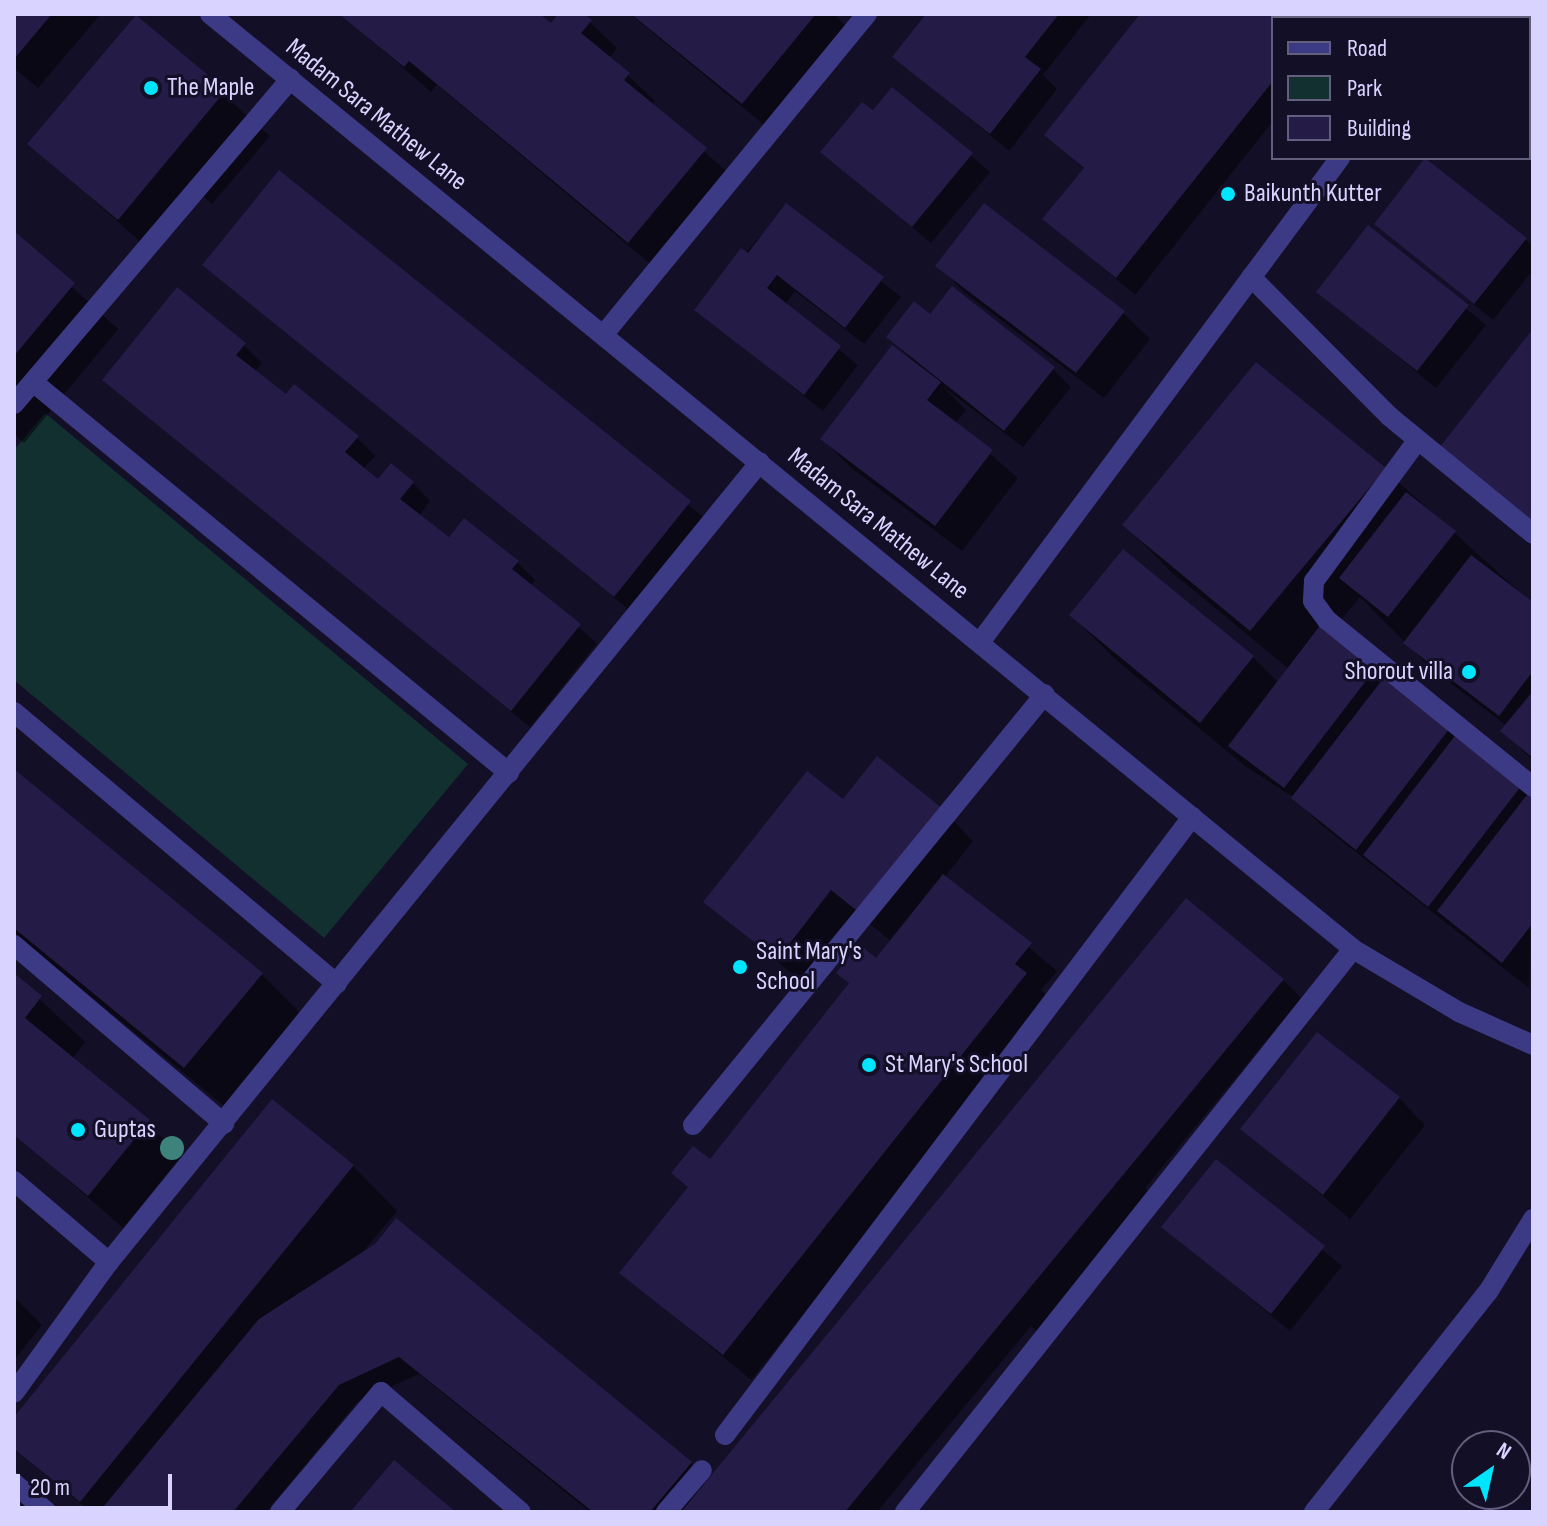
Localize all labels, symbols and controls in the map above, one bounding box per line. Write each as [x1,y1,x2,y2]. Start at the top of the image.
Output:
legend [1271,16,1531,160]
street label: Madam Sara Mathew Lane [279,32,473,198]
text: Road [1347,34,1387,63]
place label: The Maple [167,72,255,104]
text: Park [1347,74,1382,103]
marker: The Maple [142,79,160,97]
text: Building [1347,114,1411,143]
place label: Baikunth Kutter [1244,178,1382,210]
marker: Baikunth Kutter [1219,185,1237,203]
street label: Madam Sara Mathew Lane [781,441,975,607]
place label: Shorout villa [1345,656,1453,688]
marker: Shorout villa [1460,663,1478,681]
place label: Saint Mary's School [756,936,862,998]
marker: Saint Mary's School [731,958,749,976]
place label: St Mary's School [885,1049,1028,1081]
marker: St Mary's School [860,1056,878,1074]
place label: Guptas [94,1114,156,1146]
marker: Guptas [69,1121,87,1139]
north arrow [1451,1430,1531,1510]
text: N [1491,1437,1516,1466]
scale bar [20,1458,176,1508]
text: 20 m [30,1473,70,1502]

